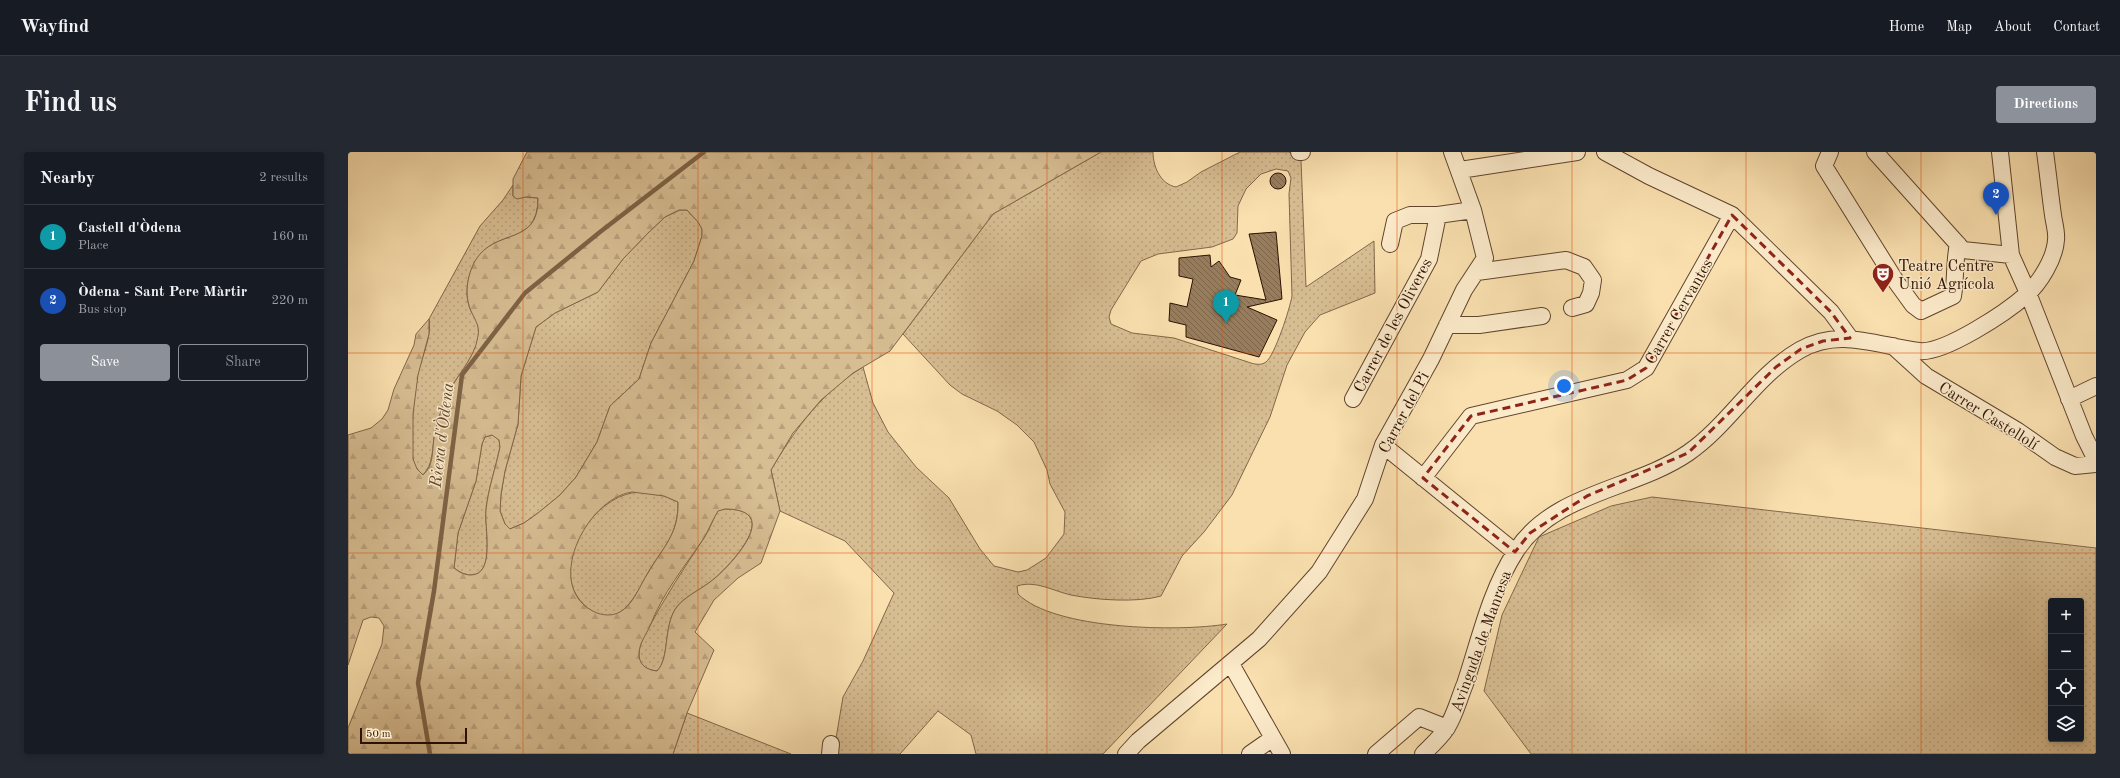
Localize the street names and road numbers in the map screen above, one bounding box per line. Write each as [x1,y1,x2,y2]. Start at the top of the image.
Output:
street label: Carrer de les Oliveres [1352,256,1436,396]
street label: Carrer Cervantes [1643,256,1716,368]
street label: Carrer del Pi [1377,370,1433,456]
street label: Carrer Castellolí [1935,380,2041,454]
street label: Avinguda de Manresa [1449,569,1515,715]

